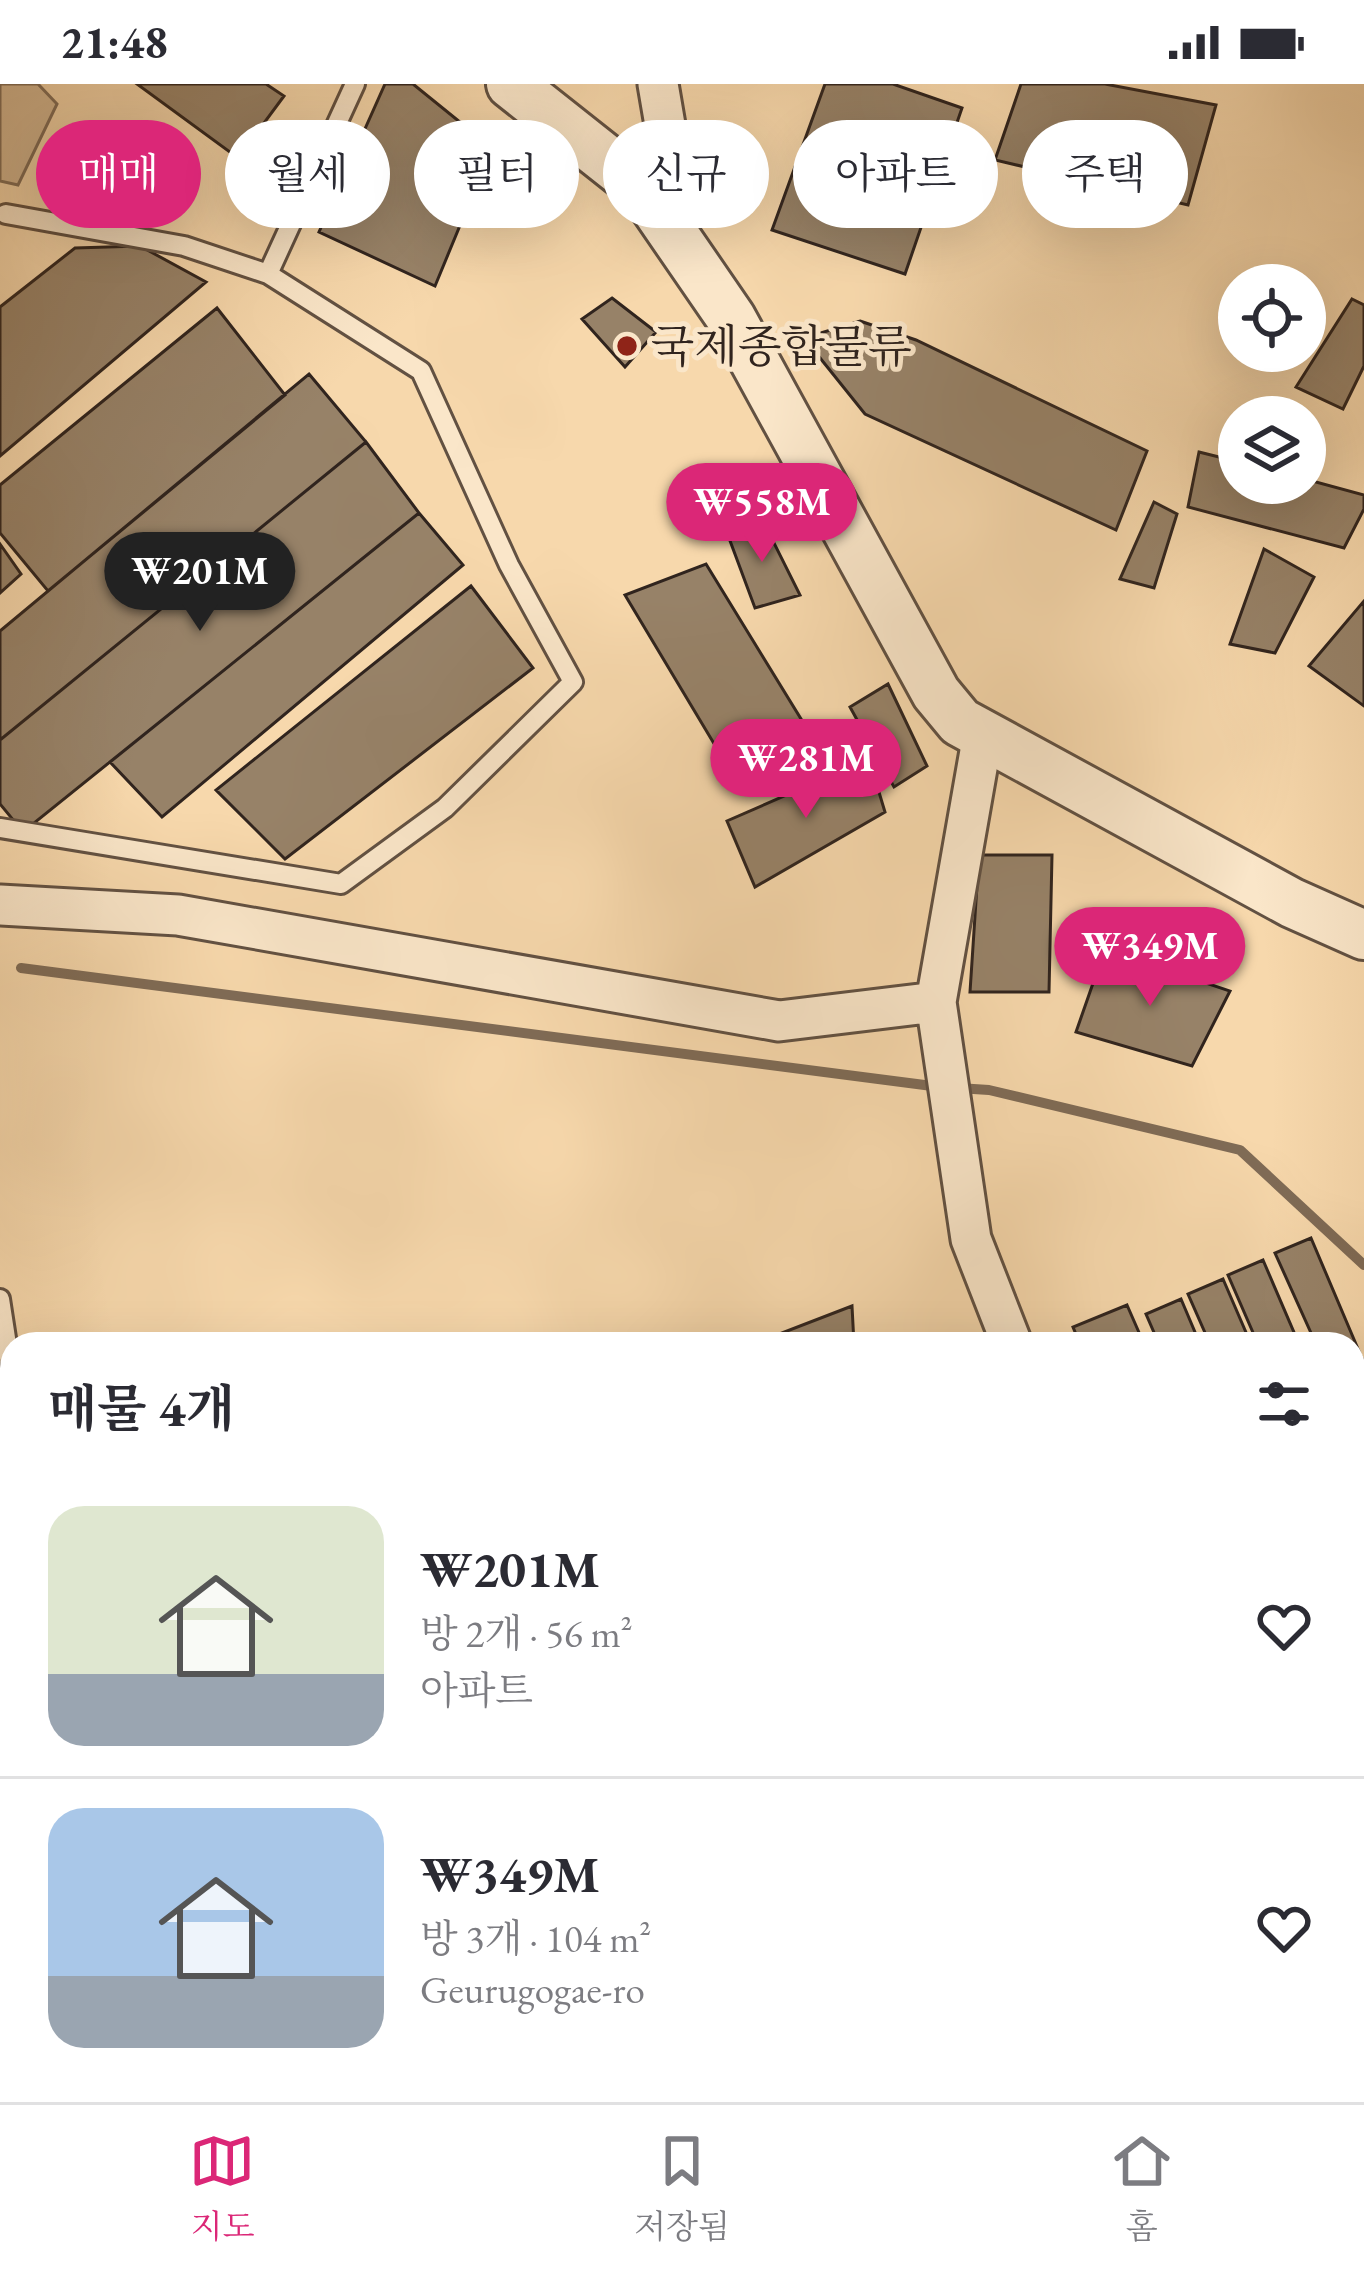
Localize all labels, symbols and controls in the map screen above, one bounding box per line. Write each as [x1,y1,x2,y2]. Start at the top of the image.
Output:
text: 21:48 [60,13,168,71]
chip: 매매 [36,120,201,228]
chip: 월세 [225,120,390,228]
chip: 필터 [414,120,579,228]
chip: 신규 [603,120,769,228]
chip: 아파트 [793,120,998,228]
chip: 주택 [1022,120,1188,228]
map controls [1218,264,1326,504]
button: locate [1218,264,1326,372]
place label: 국제종합물류 [651,317,912,375]
marker: 국제종합물류 [614,333,640,359]
button: layers [1218,396,1326,504]
pin: ₩558M [678,463,846,565]
text: ₩558M [693,476,831,527]
pin: ₩201M [116,532,284,634]
text: ₩201M [131,545,269,596]
pin: ₩281M [722,719,890,821]
text: ₩281M [737,732,875,783]
pin: ₩349M [1066,907,1234,1009]
text: ₩349M [1081,920,1219,971]
icon: filters [1251,1371,1317,1437]
text: 매물 4개 [48,1375,235,1441]
text: ₩201M [420,1536,600,1602]
icon: home [144,1554,288,1698]
icon: heart [1251,1593,1317,1659]
text: 방 2개 · 56 m² [420,1608,633,1659]
text: 아파트 [420,1665,533,1716]
text: ₩349M [420,1841,600,1907]
icon: home [144,1856,288,2000]
icon: heart [1251,1895,1317,1961]
text: 방 3개 · 104 m² [420,1913,651,1964]
text: Geurugogae-ro [420,1964,645,2015]
tab: 지도 [189,2128,255,2248]
tab: 저장됨 [634,2128,730,2248]
tab: 홈 [1109,2128,1175,2248]

